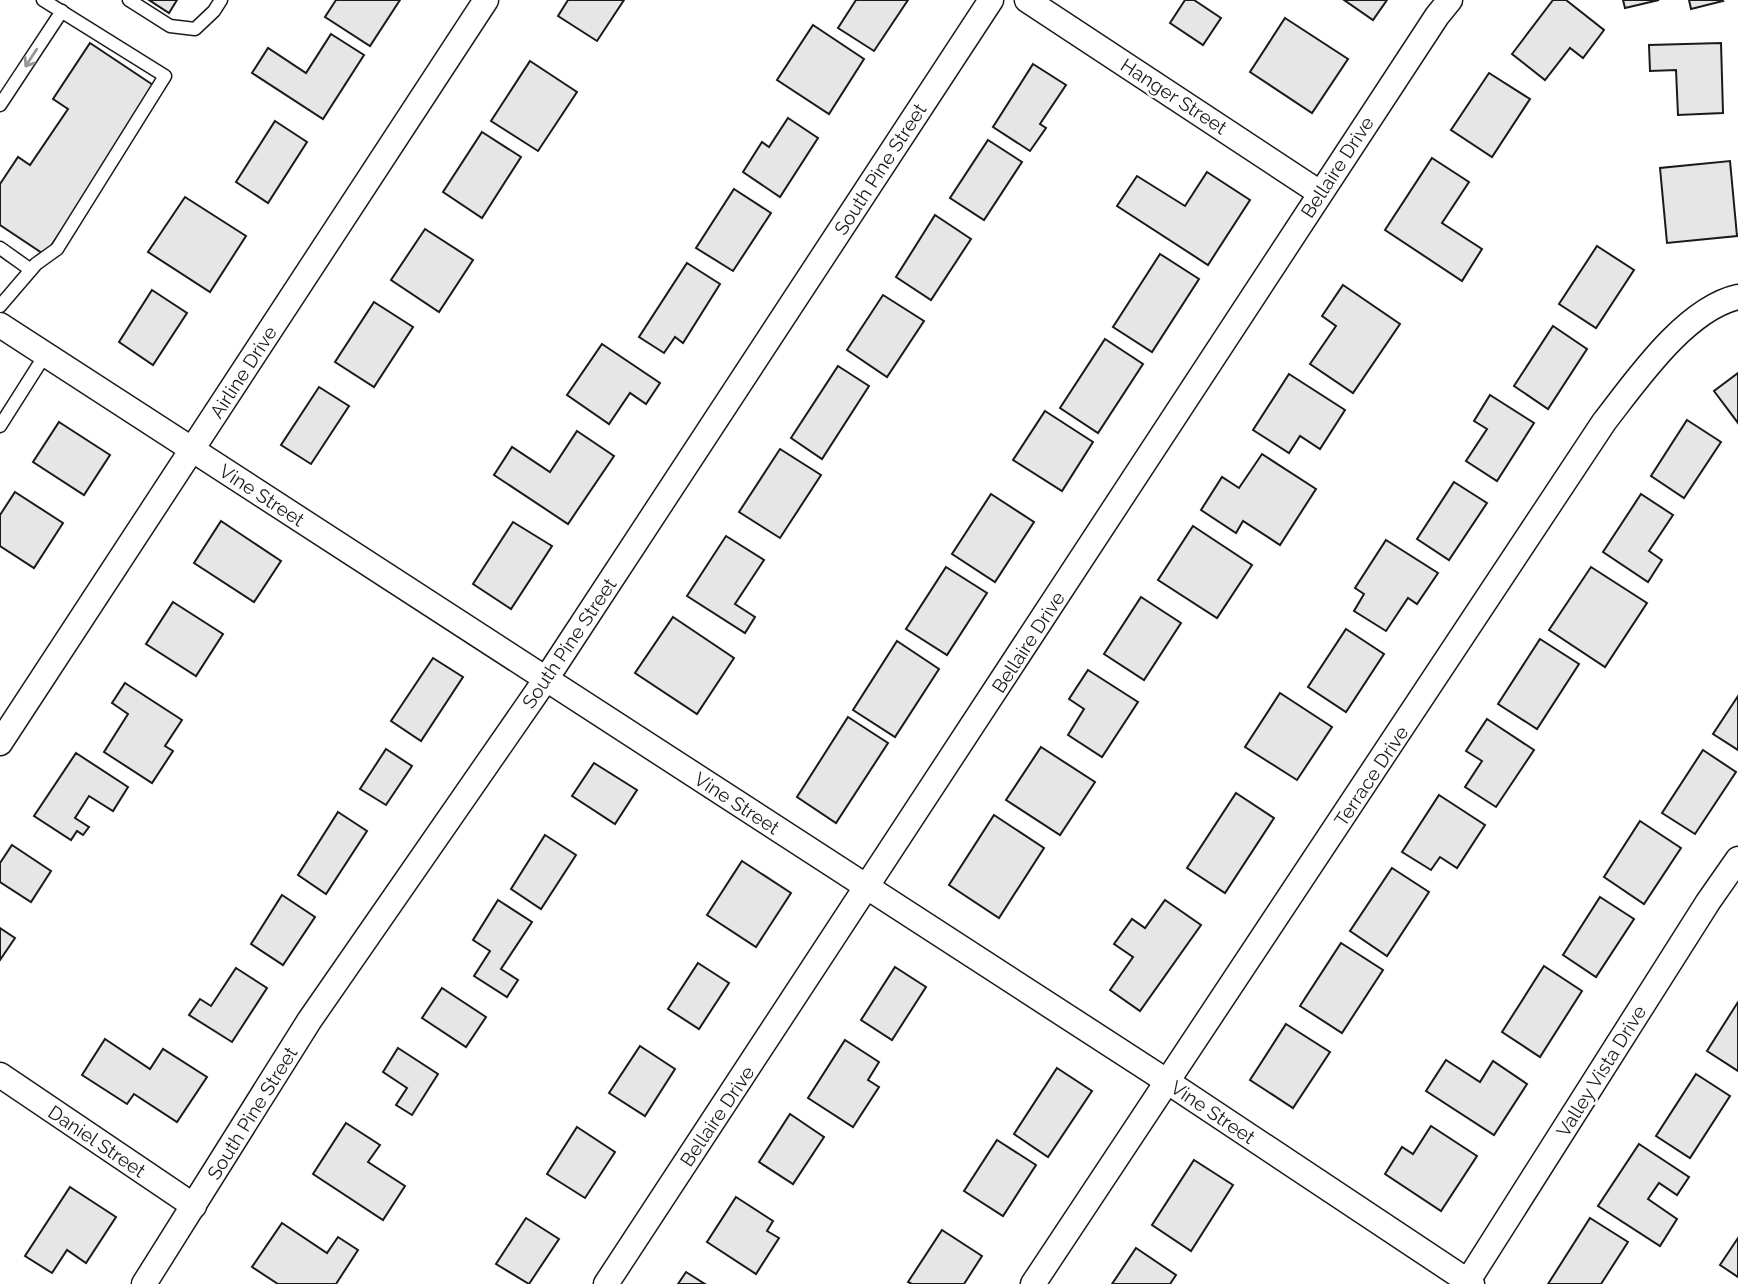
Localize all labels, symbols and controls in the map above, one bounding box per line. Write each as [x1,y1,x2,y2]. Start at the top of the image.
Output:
one-way arrow [24,48,38,67]
street label: Hanger Street [1117,54,1232,139]
street label: South Pine Street [829,99,931,239]
street label: Bellaire Drive [1296,112,1378,222]
street label: Airline Drive [205,322,281,422]
street label: Vine Street [215,459,309,531]
street label: South Pine Street [517,573,621,712]
street label: Bellaire Drive [987,587,1069,697]
street label: Terrace Drive [1329,722,1413,830]
street label: Vine Street [690,767,784,839]
street label: Valley Vista Drive [1552,1001,1650,1141]
street label: South Pine Street [202,1042,302,1183]
street label: Bellaire Drive [675,1062,759,1170]
street label: Vine Street [1167,1076,1260,1149]
street label: Daniel Street [44,1100,150,1182]

